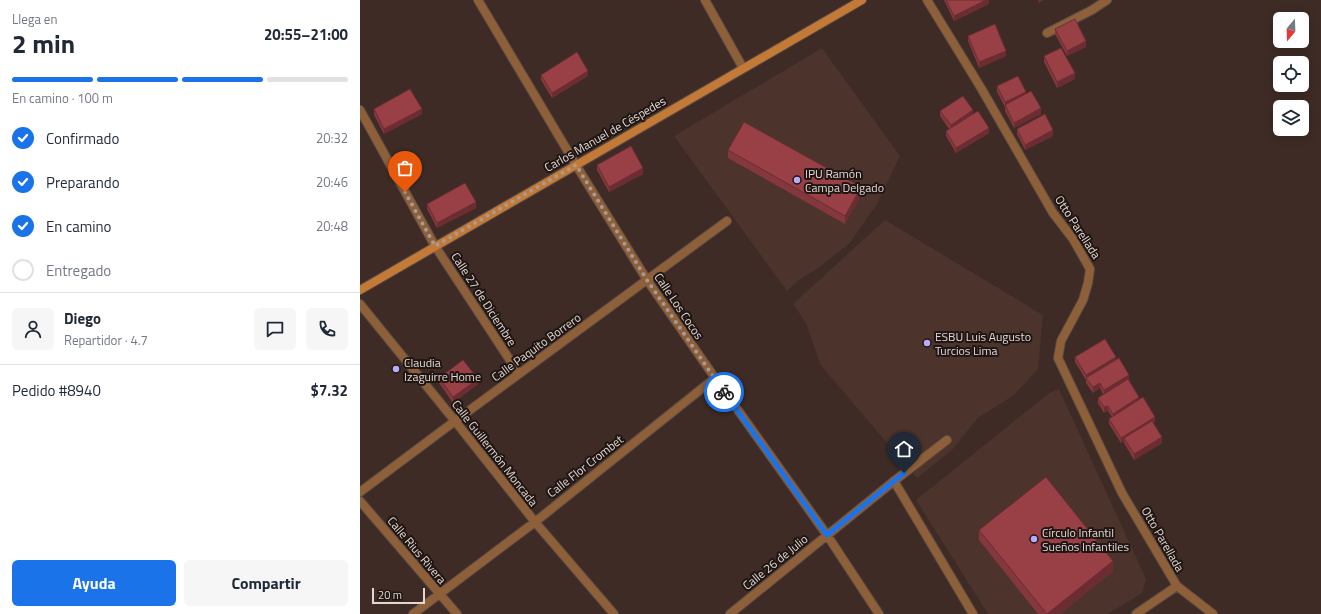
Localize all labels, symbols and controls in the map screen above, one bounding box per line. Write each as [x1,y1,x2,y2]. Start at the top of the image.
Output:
text: Llega en [12,9,57,29]
north arrow [1273,12,1309,48]
map controls [1273,12,1309,136]
text: 20:55–21:00 [264,23,348,46]
text: 2 min [12,24,75,63]
button: locate [1273,56,1309,92]
text: En camino · 100 m [12,88,113,108]
street label: Carlos Manuel de Céspedes [541,91,670,177]
button: layers [1273,100,1309,136]
icon: check [12,127,34,149]
text: Confirmado [46,127,119,150]
text: 20:32 [316,128,348,148]
pin [388,151,422,192]
icon: bag [394,157,416,179]
place label: IPU Ramón Campa Delgado [805,164,884,197]
icon: check [12,171,34,193]
text: Preparando [46,171,120,194]
text: 20:46 [316,172,348,192]
marker: IPU Ramón Campa Delgado [792,175,802,185]
street label: Otto Parellada [1050,191,1106,263]
icon: check [12,215,34,237]
text: En camino [46,215,112,238]
text: 20:48 [316,216,348,236]
street label: Calle 27 de Diciembre [446,248,522,350]
text: Entregado [46,259,111,282]
street label: Calle Los Cocos [650,269,709,344]
text: Diego [64,307,101,330]
button: person [12,308,54,350]
button: chat [254,308,296,350]
button: phone [306,308,348,350]
street label: Calle Paquito Borrero [487,308,585,386]
place label: ESBU Luis Augusto Turcios Lima [935,327,1031,360]
text: Repartidor · 4.7 [64,330,148,350]
marker: ESBU Luis Augusto Turcios Lima [922,338,932,348]
place label: Claudia Izaguirre Home [404,353,481,386]
marker: Claudia Izaguirre Home [391,364,401,374]
courier [704,372,744,412]
text: Pedido #8940 [12,379,101,402]
text: $7.32 [311,379,348,402]
icon: bike [713,381,735,403]
street label: Calle Guillermón Moncada [447,396,543,510]
street label: Calle Flor Crombet [543,430,628,502]
pin [887,432,921,473]
icon: home [893,438,915,460]
street label: Otto Parellada [1137,503,1189,575]
street label: Calle Rius Rivera [383,512,451,588]
place label: Círculo Infantil Sueños Infantiles [1042,523,1129,556]
street label: Calle 26 de Julio [738,530,812,594]
marker: Círculo Infantil Sueños Infantiles [1029,534,1039,544]
button: Ayuda [12,560,176,606]
button: Compartir [184,560,348,606]
scale bar [372,586,425,605]
text: 20 m [378,587,402,603]

